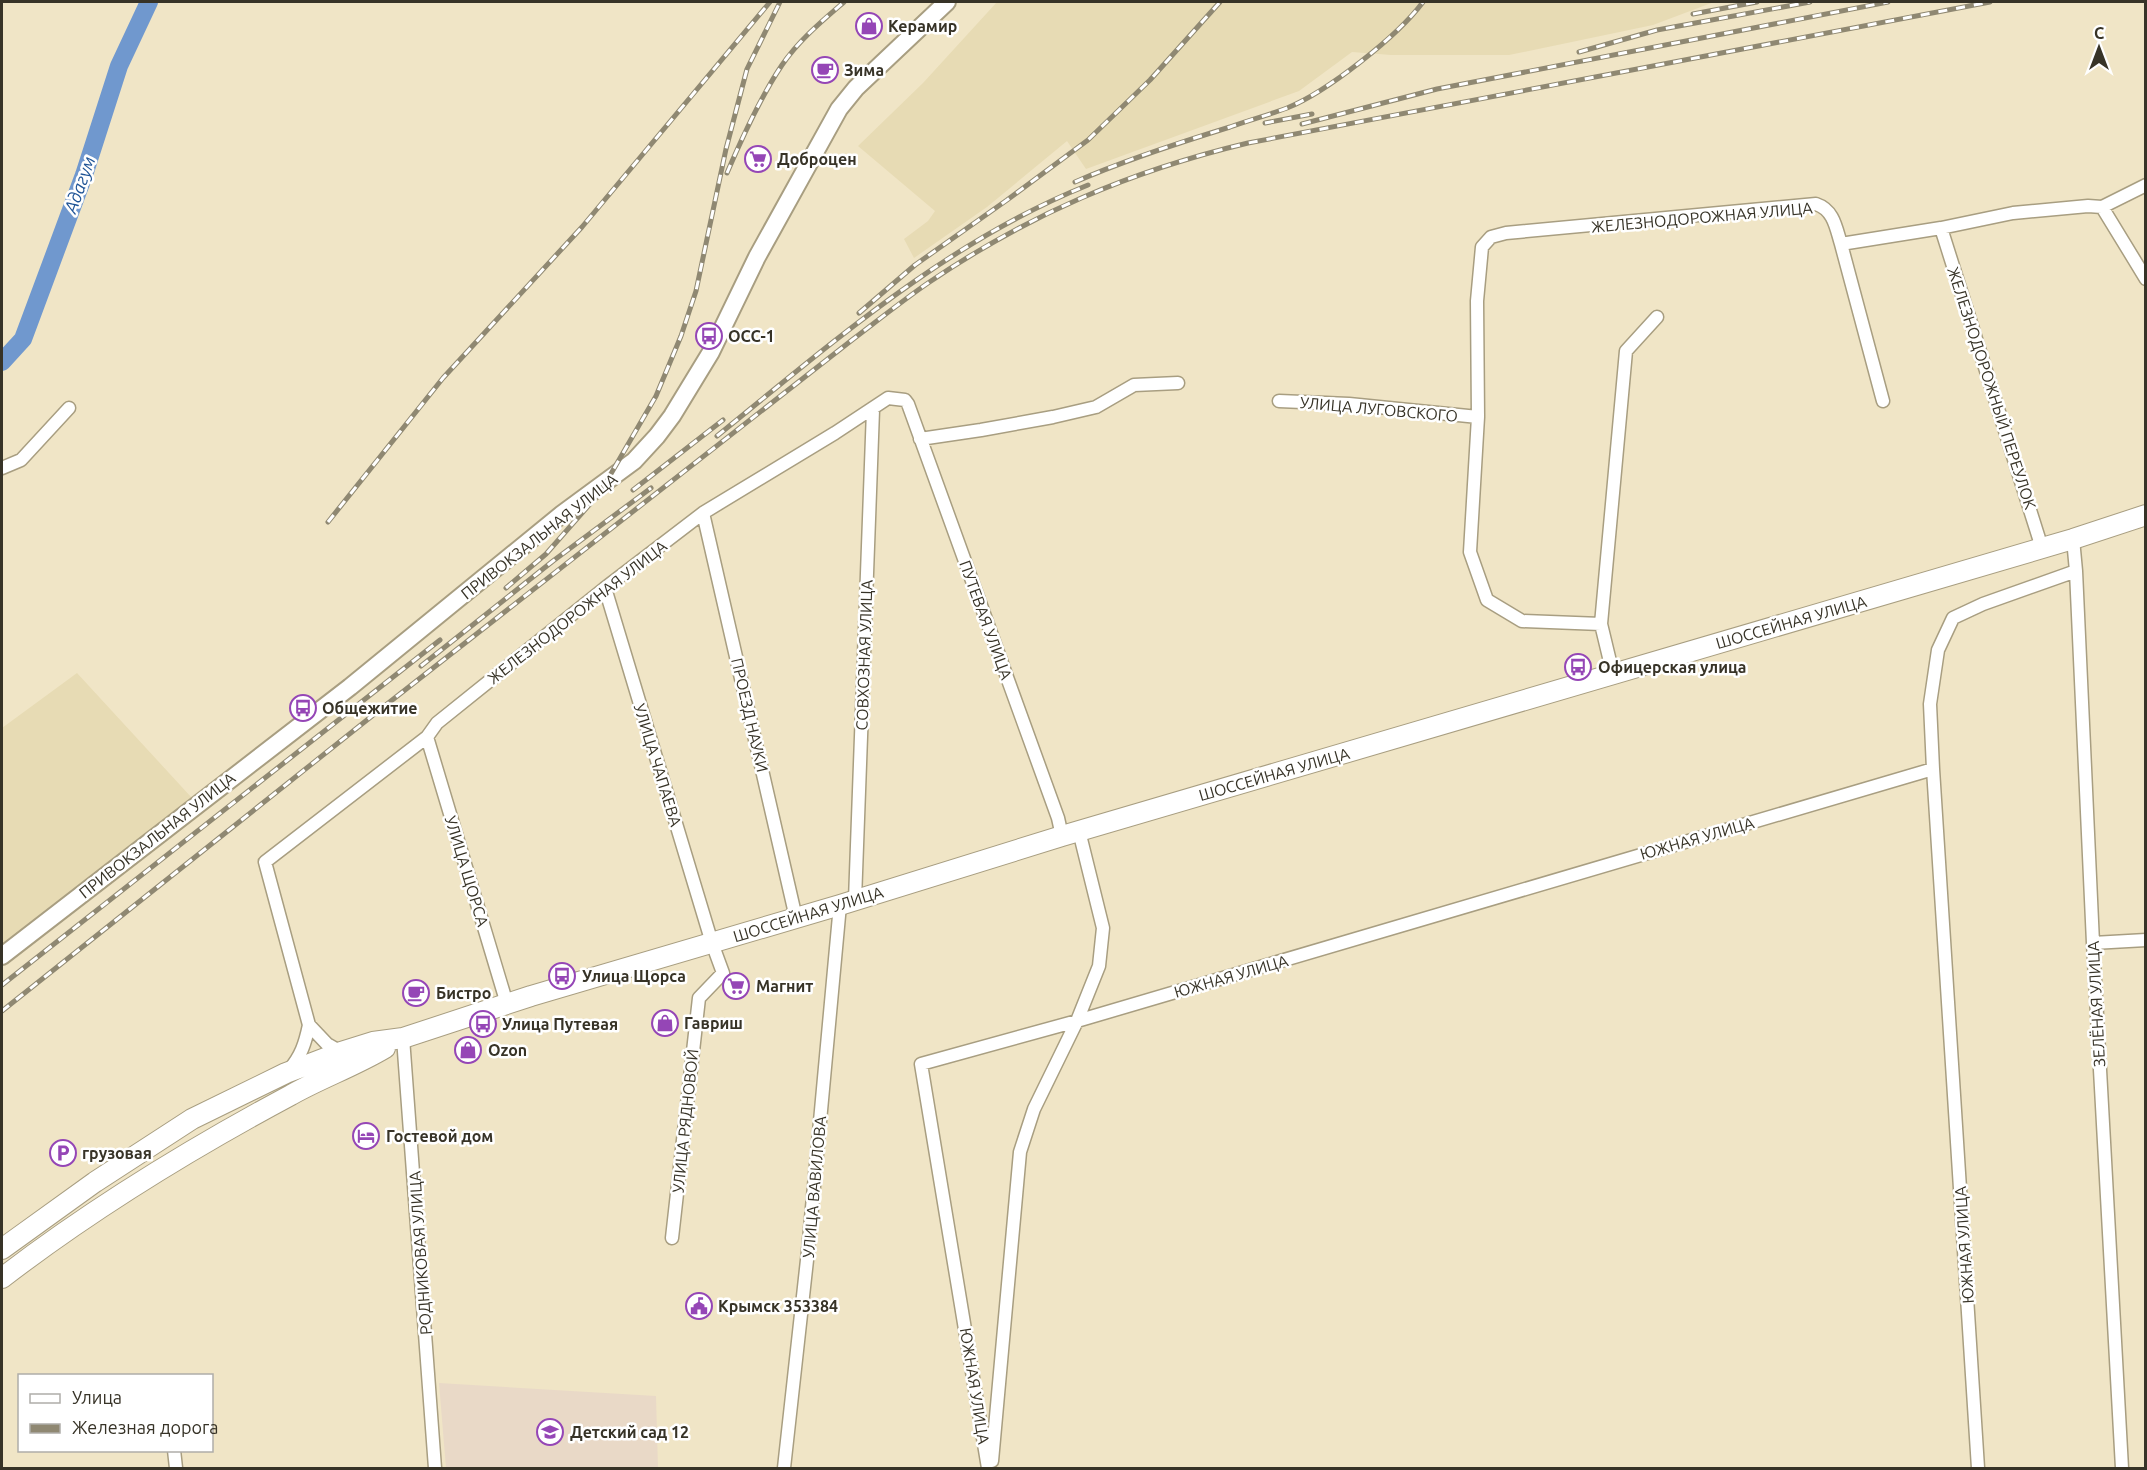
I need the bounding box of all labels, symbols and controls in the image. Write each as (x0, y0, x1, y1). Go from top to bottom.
shop icon: Керамир (854, 11, 884, 41)
place label: Керамир (888, 17, 957, 35)
north arrow (2069, 18, 2129, 78)
text: С (2094, 24, 2104, 42)
cafe icon: Зима (810, 55, 840, 85)
place label: Зима (844, 61, 884, 79)
supermarket icon: Доброцен (743, 144, 773, 174)
place label: Доброцен (777, 150, 857, 168)
water label: Адагум (59, 154, 98, 217)
street label: ЖЕЛЕЗНОДОРОЖНАЯ УЛИЦА (1591, 198, 1814, 236)
street label: ЖЕЛЕЗНОДОРОЖНЫЙ ПЕРЕУЛОК (1944, 264, 2041, 512)
bus stop icon: ОСС-1 (694, 321, 724, 351)
place label: ОСС-1 (728, 327, 775, 345)
street label: УЛИЦА ЛУГОВСКОГО (1299, 393, 1459, 425)
street label: ПРИВОКЗАЛЬНАЯ УЛИЦА (457, 469, 621, 603)
street label: ЖЕЛЕЗНОДОРОЖНАЯ УЛИЦА (484, 536, 671, 687)
street label: ПУТЕВАЯ УЛИЦА (956, 558, 1016, 683)
street label: СОВХОЗНАЯ УЛИЦА (852, 579, 876, 731)
street label: ШОССЕЙНАЯ УЛИЦА (1713, 591, 1869, 652)
bus stop icon: Офицерская улица (1563, 652, 1593, 682)
street label: ПРОЕЗД НАУКИ (728, 656, 772, 774)
place label: Офицерская улица (1598, 658, 1747, 676)
bus stop icon: Общежитие (288, 693, 318, 723)
place label: Общежитие (322, 699, 417, 717)
street label: УЛИЦА ЧАПАЕВА (631, 701, 685, 829)
street label: ШОССЕЙНАЯ УЛИЦА (1196, 743, 1352, 804)
street label: ПРИВОКЗАЛЬНАЯ УЛИЦА (75, 768, 239, 902)
street label: ЮЖНАЯ УЛИЦА (1638, 813, 1757, 863)
street label: УЛИЦА ЩОРСА (442, 814, 493, 929)
street label: ШОССЕЙНАЯ УЛИЦА (730, 881, 886, 945)
street label: ЗЕЛЁНАЯ УЛИЦА (2084, 940, 2108, 1067)
street label: ЮЖНАЯ УЛИЦА (1172, 951, 1291, 1001)
bus stop icon: Улица Щорса (547, 961, 577, 991)
place label: Улица Щорса (582, 967, 686, 985)
supermarket icon: Магнит (721, 971, 751, 1001)
place label: Магнит (756, 977, 813, 995)
cafe icon: Бистро (401, 978, 431, 1008)
place label: Бистро (436, 984, 491, 1002)
shop icon: Гавриш (650, 1008, 680, 1038)
bus stop icon: Улица Путевая (468, 1009, 498, 1039)
place label: Гавриш (684, 1014, 743, 1032)
place label: Улица Путевая (502, 1015, 618, 1033)
shop icon: Ozon (453, 1035, 483, 1065)
place label: Ozon (488, 1041, 527, 1059)
street label: УЛИЦА РЯДНОВОЙ (667, 1048, 702, 1194)
street label: УЛИЦА ВАВИЛОВА (799, 1115, 829, 1259)
hotel icon: Гостевой дом (351, 1121, 381, 1151)
place label: Гостевой дом (386, 1127, 493, 1145)
parking icon: грузовая (48, 1138, 78, 1168)
place label: грузовая (82, 1144, 152, 1162)
street label: РОДНИКОВАЯ УЛИЦА (405, 1170, 435, 1336)
street label: ЮЖНАЯ УЛИЦА (1951, 1185, 1977, 1304)
public building icon: Крымск 353384 (684, 1291, 714, 1321)
place label: Крымск 353384 (718, 1297, 838, 1315)
street label: ЮЖНАЯ УЛИЦА (957, 1326, 993, 1446)
legend (18, 1374, 213, 1452)
text: Улица (72, 1387, 122, 1407)
text: Железная дорога (72, 1417, 219, 1437)
school or university icon: Детский сад 12 (535, 1417, 565, 1447)
place label: Детский сад 12 (570, 1423, 689, 1441)

